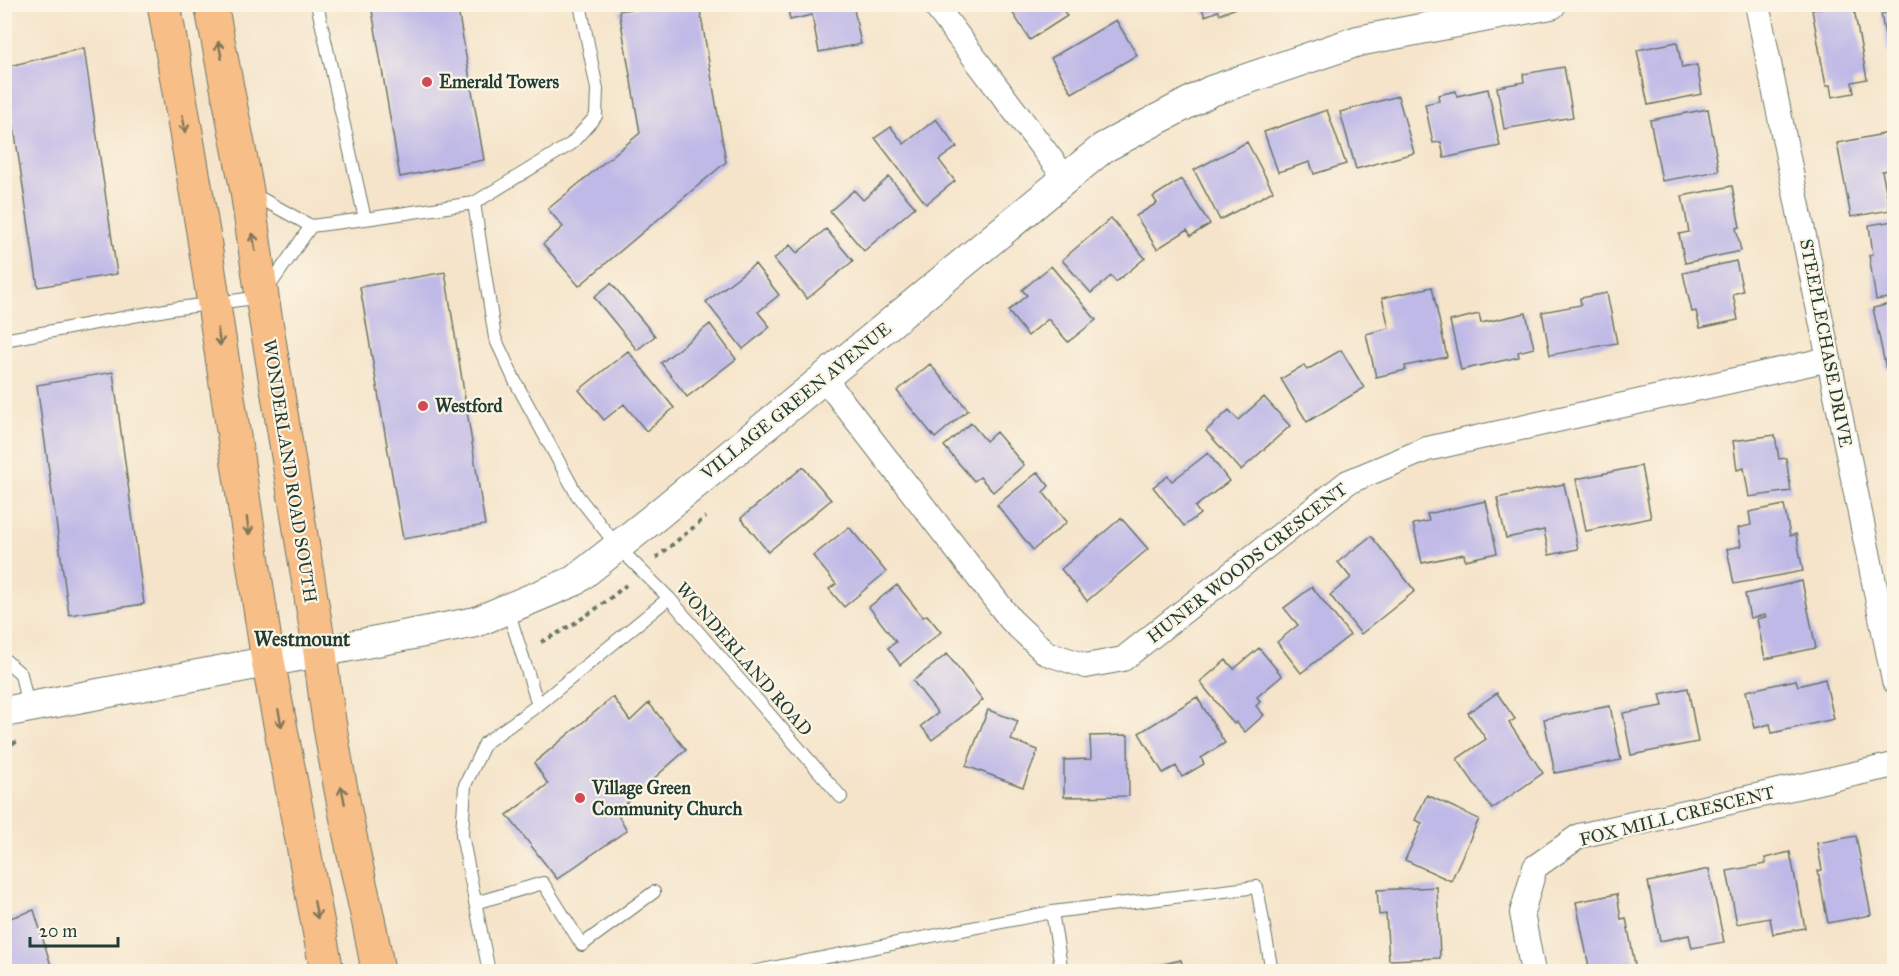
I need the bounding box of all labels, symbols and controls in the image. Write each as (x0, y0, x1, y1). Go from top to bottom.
one-way arrow (214, 41, 225, 60)
place label: Emerald Towers (439, 71, 559, 93)
marker: Emerald Towers (420, 75, 434, 89)
one-way arrow (179, 114, 190, 134)
one-way arrow (249, 232, 260, 252)
street label: STEEPLECHASE DRIVE (1795, 237, 1857, 449)
street label: VILLAGE GREEN AVENUE (696, 317, 896, 485)
one-way arrow (213, 327, 224, 347)
street label: WONDERLAND ROAD SOUTH (258, 338, 322, 604)
place label: Westford (435, 395, 504, 417)
marker: Westford (416, 399, 430, 413)
street label: HUNER WOODS CRESCENT (1142, 478, 1352, 648)
one-way arrow (243, 516, 254, 536)
street label: WONDERLAND ROAD (671, 578, 817, 740)
district label: Westmount (254, 627, 351, 651)
one-way arrow (275, 708, 286, 727)
place label: Village Green Community Church (591, 777, 743, 821)
street label: FOX MILL CRESCENT (1577, 781, 1777, 851)
one-way arrow (337, 786, 348, 806)
marker: Village Green Community Church (573, 791, 587, 805)
one-way arrow (311, 900, 322, 919)
scale bar (30, 910, 118, 948)
text: 20 m (39, 920, 77, 942)

